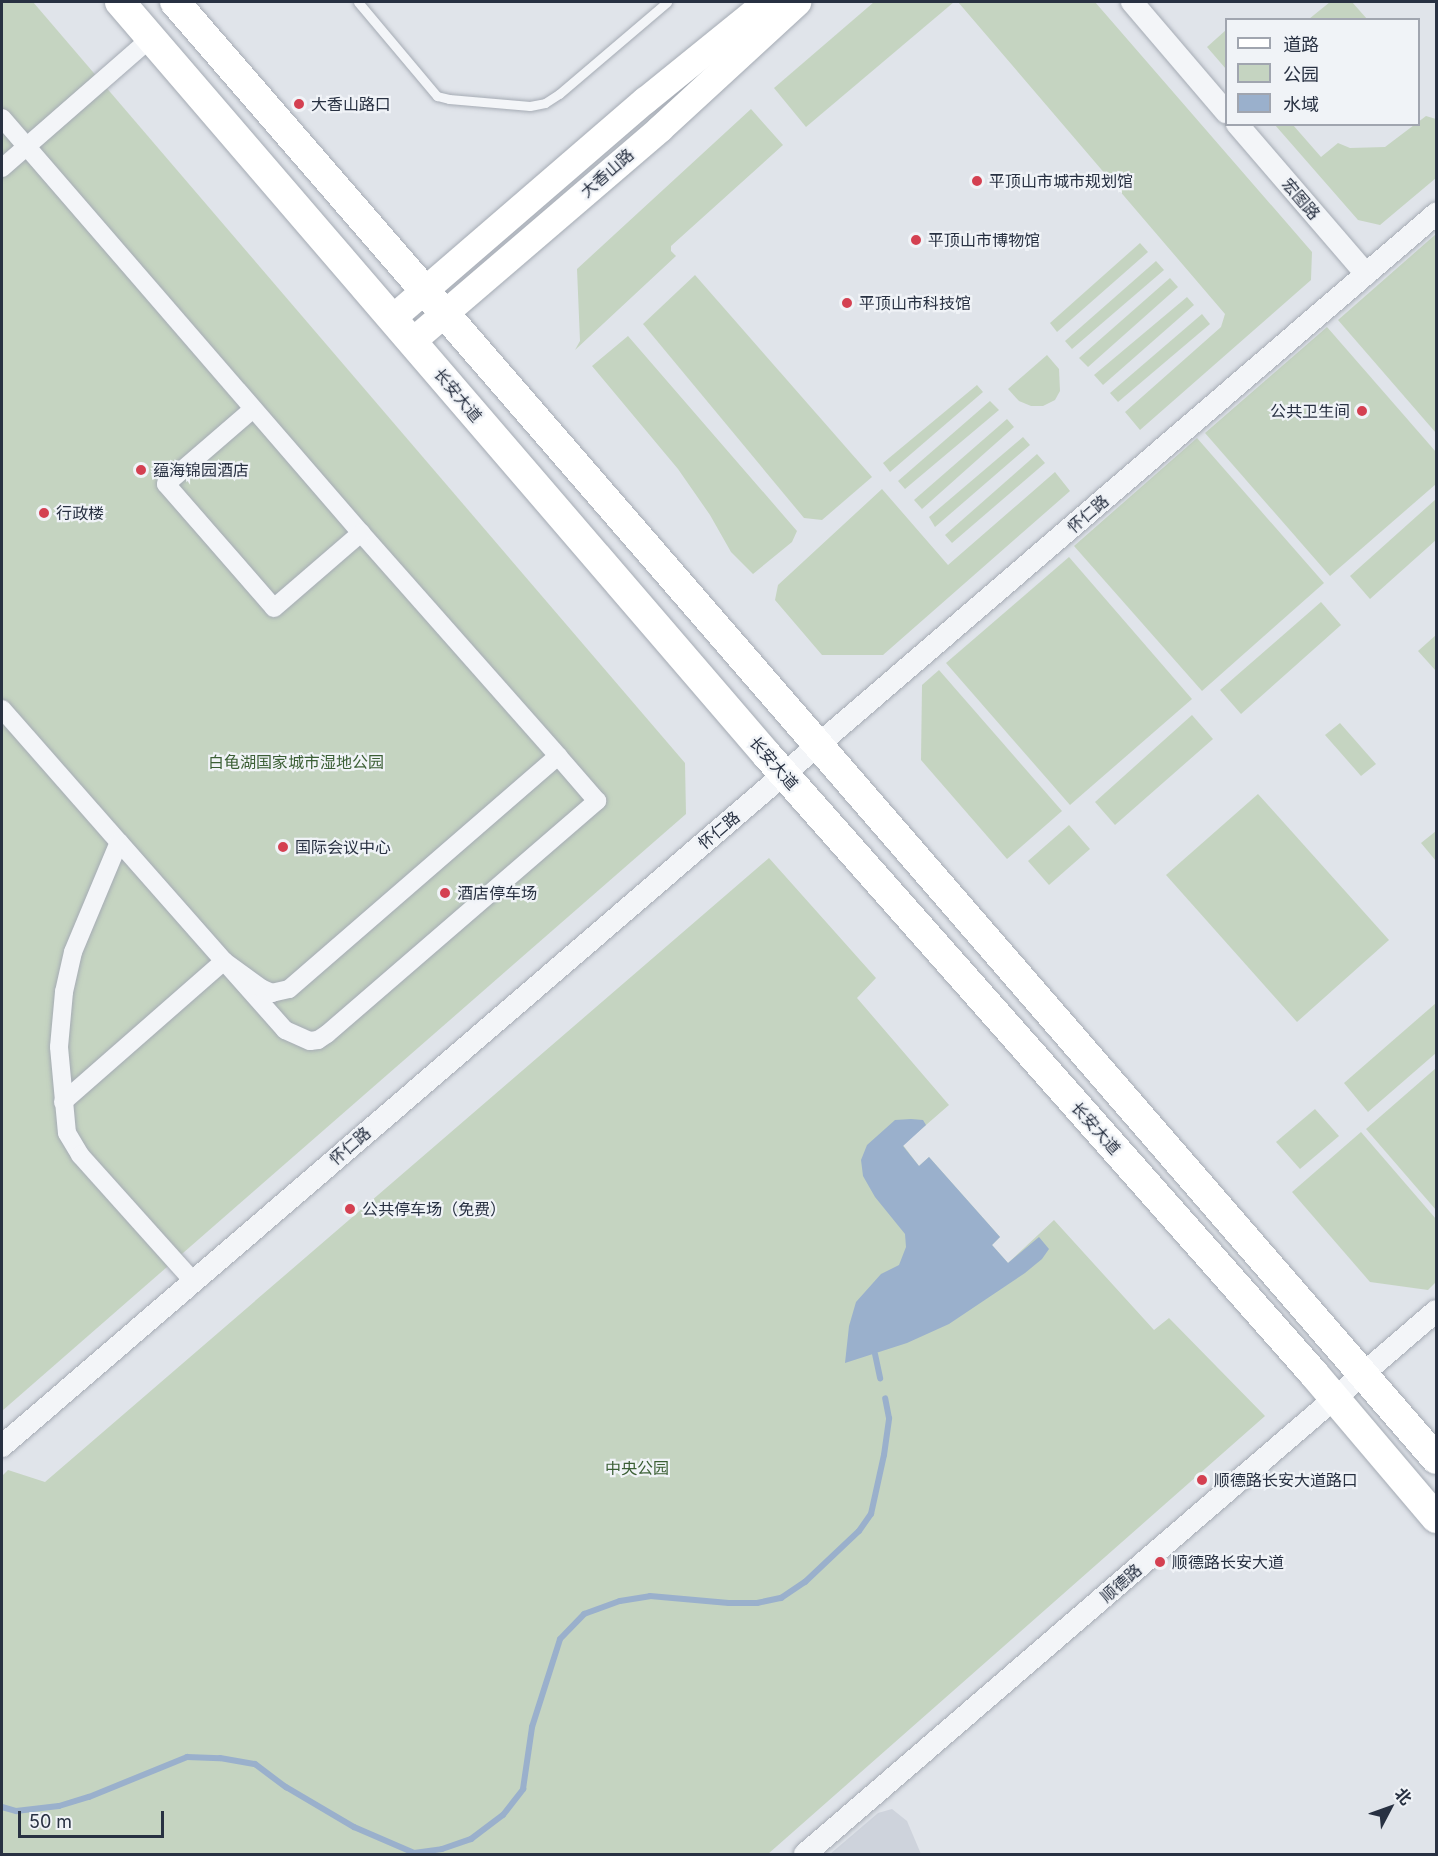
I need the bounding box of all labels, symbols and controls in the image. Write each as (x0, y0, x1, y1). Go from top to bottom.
legend (1225, 18, 1420, 126)
text: 道路 (1283, 34, 1319, 55)
text: 公园 (1283, 64, 1319, 85)
place label: 大香山路口 (311, 94, 391, 114)
text: 水域 (1283, 94, 1319, 115)
marker: 大香山路口 (292, 97, 306, 111)
street label: 大香山路 (577, 145, 637, 201)
place label: 平顶山市城市规划馆 (989, 171, 1133, 191)
marker: 平顶山市城市规划馆 (970, 174, 984, 188)
street label: 宏图路 (1278, 175, 1324, 223)
place label: 平顶山市博物馆 (928, 230, 1040, 250)
marker: 平顶山市博物馆 (909, 233, 923, 247)
place label: 平顶山市科技馆 (859, 293, 971, 313)
marker: 平顶山市科技馆 (840, 296, 854, 310)
street label: 长安大道 (430, 364, 486, 426)
place label: 公共卫生间 (1270, 401, 1350, 421)
marker: 公共卫生间 (1355, 404, 1369, 418)
place label: 蕴海锦园酒店 (153, 460, 249, 480)
marker: 蕴海锦园酒店 (134, 463, 148, 477)
street label: 怀仁路 (1064, 491, 1112, 537)
place label: 行政楼 (56, 503, 104, 523)
marker: 行政楼 (37, 506, 51, 520)
street label: 长安大道 (746, 733, 802, 793)
park label: 白龟湖国家城市湿地公园 (208, 752, 384, 772)
street label: 怀仁路 (694, 807, 744, 853)
place label: 国际会议中心 (295, 837, 391, 857)
marker: 国际会议中心 (276, 840, 290, 854)
place label: 酒店停车场 (457, 883, 537, 903)
marker: 酒店停车场 (438, 886, 452, 900)
street label: 长安大道 (1067, 1098, 1125, 1158)
street label: 怀仁路 (326, 1123, 374, 1169)
place label: 公共停车场（免费） (362, 1199, 506, 1219)
marker: 公共停车场（免费） (343, 1202, 357, 1216)
park label: 中央公园 (605, 1458, 669, 1478)
place label: 顺德路长安大道路口 (1214, 1470, 1358, 1490)
marker: 顺德路长安大道路口 (1195, 1473, 1209, 1487)
place label: 顺德路长安大道 (1172, 1552, 1284, 1572)
marker: 顺德路长安大道 (1153, 1555, 1167, 1569)
street label: 顺德路 (1097, 1560, 1145, 1606)
north arrow (1360, 1778, 1420, 1838)
text: 北 (1391, 1784, 1416, 1809)
scale bar (21, 1799, 166, 1837)
text: 50 m (29, 1811, 72, 1832)

